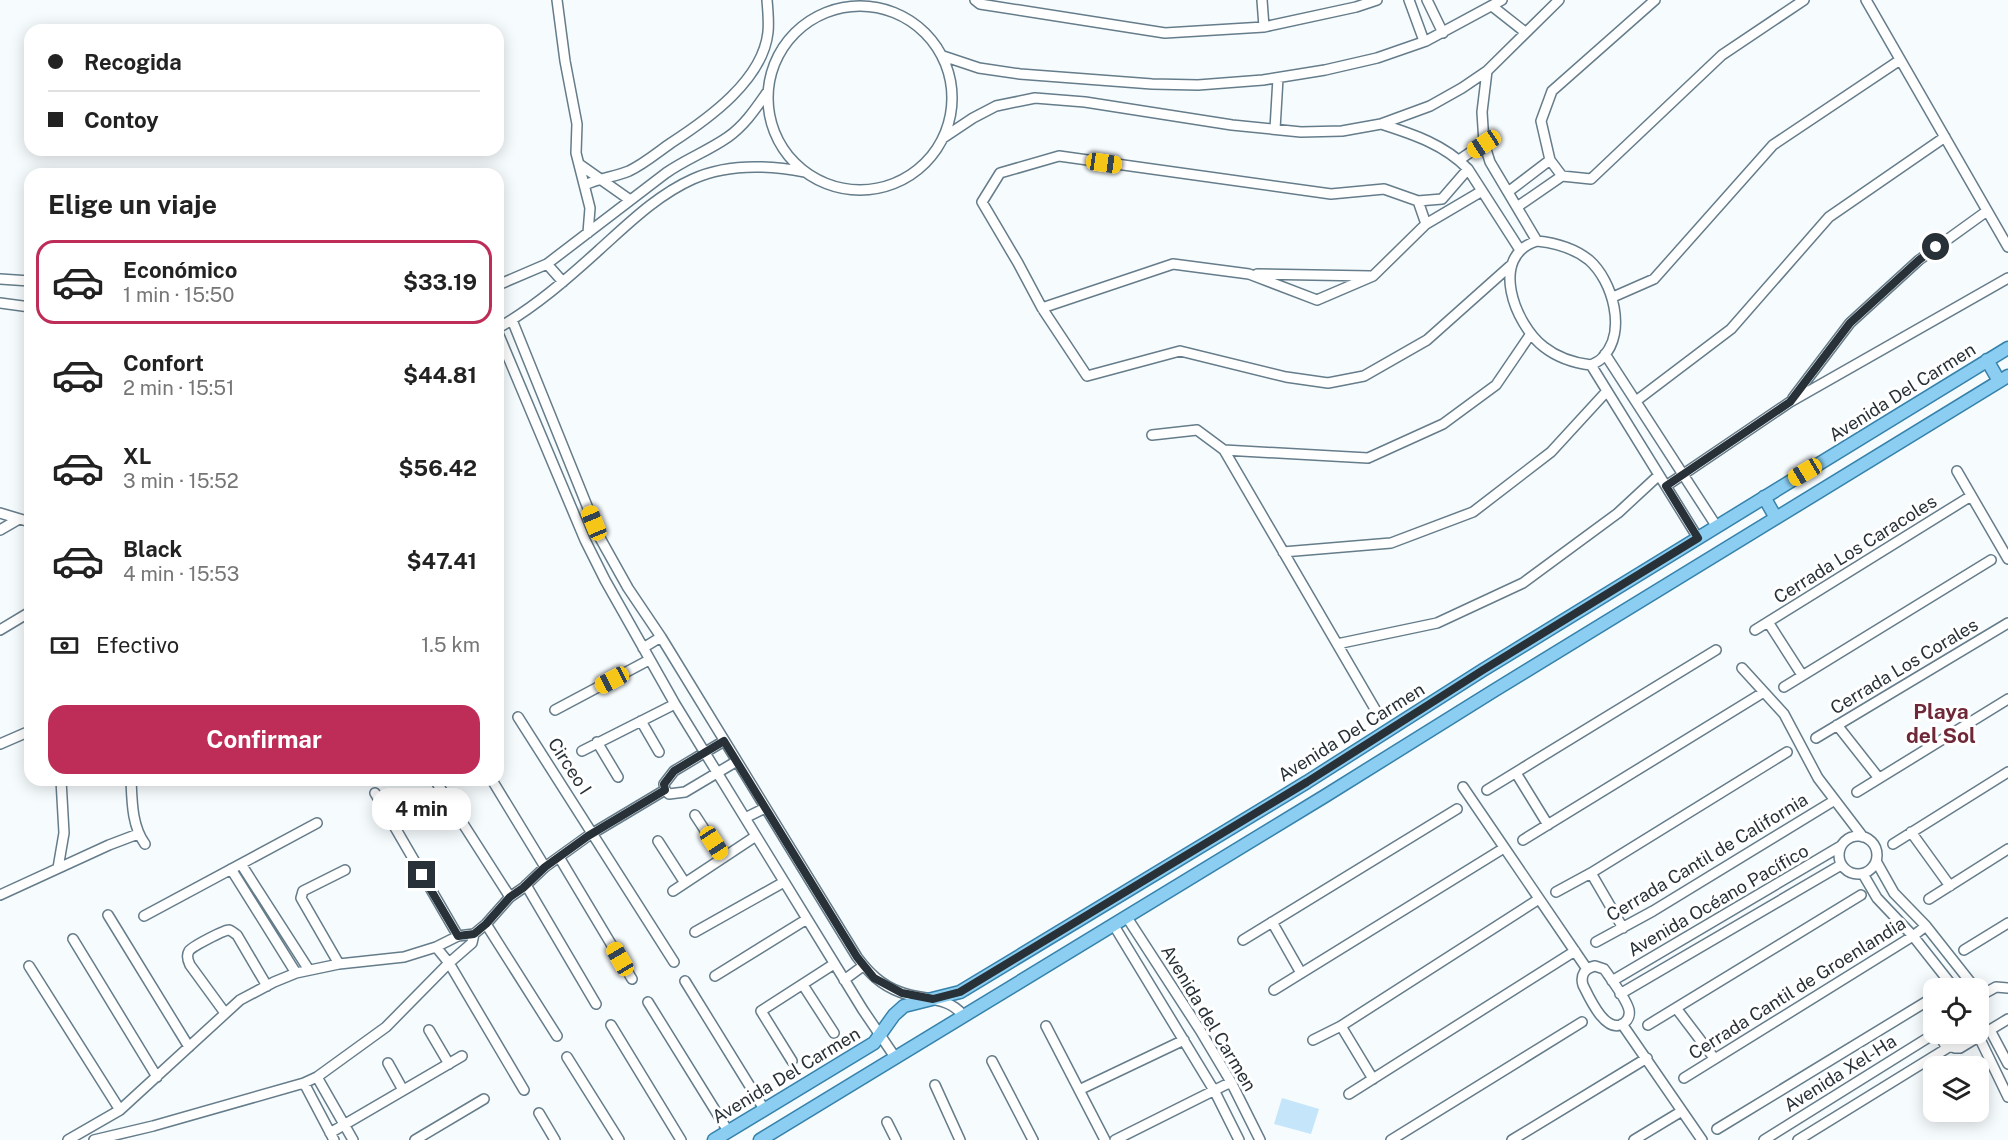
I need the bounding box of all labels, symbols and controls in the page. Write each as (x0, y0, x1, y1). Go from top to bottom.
text: Recogida (84, 49, 182, 75)
text: Contoy (84, 107, 159, 133)
car (1464, 127, 1504, 161)
car (1085, 152, 1123, 174)
text: Elige un viaje (48, 188, 217, 220)
route start (1922, 233, 1949, 260)
icon: car (51, 255, 105, 309)
text: Económico (123, 257, 238, 283)
text: $33.19 (403, 269, 477, 295)
text: 1 min · 15:50 (123, 283, 235, 307)
street label: Avenida Del Carmen (1825, 338, 1979, 446)
icon: car (51, 348, 105, 402)
text: Confort (123, 350, 204, 376)
text: $44.81 (403, 362, 477, 388)
text: 2 min · 15:51 (123, 376, 234, 400)
icon: car (51, 441, 105, 495)
text: XL (123, 443, 151, 469)
text: $56.42 (398, 455, 477, 481)
car (1785, 455, 1825, 489)
text: 3 min · 15:52 (123, 469, 239, 493)
street label: Cerrada Los Caracoles (1770, 490, 1940, 608)
car (579, 503, 609, 543)
icon: car (51, 534, 105, 588)
text: Black (123, 536, 182, 562)
text: $47.41 (407, 548, 477, 574)
text: 4 min · 15:53 (123, 562, 239, 586)
street label: Cerrada Los Corales (1826, 614, 1982, 718)
icon: cash (48, 629, 81, 662)
text: Efectivo (96, 632, 179, 658)
text: 1.5 km (421, 633, 480, 657)
car (592, 664, 632, 696)
street label: Avenida Del Carmen (1274, 678, 1428, 786)
district label: Playa del Sol (1906, 699, 1976, 748)
button: Confirmar (48, 705, 480, 774)
street label: Circeo I (544, 734, 596, 798)
callout: 4 min (372, 788, 472, 830)
street label: Cerrada Cantil de California (1603, 789, 1811, 925)
text: 4 min (395, 797, 448, 821)
car (697, 823, 731, 863)
street label: Avenida Océano Pacífico (1624, 840, 1812, 960)
route end (408, 861, 435, 888)
street label: Cerrada Cantil de Groenlandia (1685, 912, 1909, 1064)
car (603, 939, 637, 979)
street label: Avenida del Carmen (1157, 941, 1261, 1095)
map controls (1923, 978, 1989, 1122)
button: locate (1923, 978, 1989, 1044)
street label: Avenida Del Carmen (708, 1023, 864, 1127)
street label: Avenida Xel-Ha (1780, 1030, 1900, 1116)
button: layers (1923, 1056, 1989, 1122)

